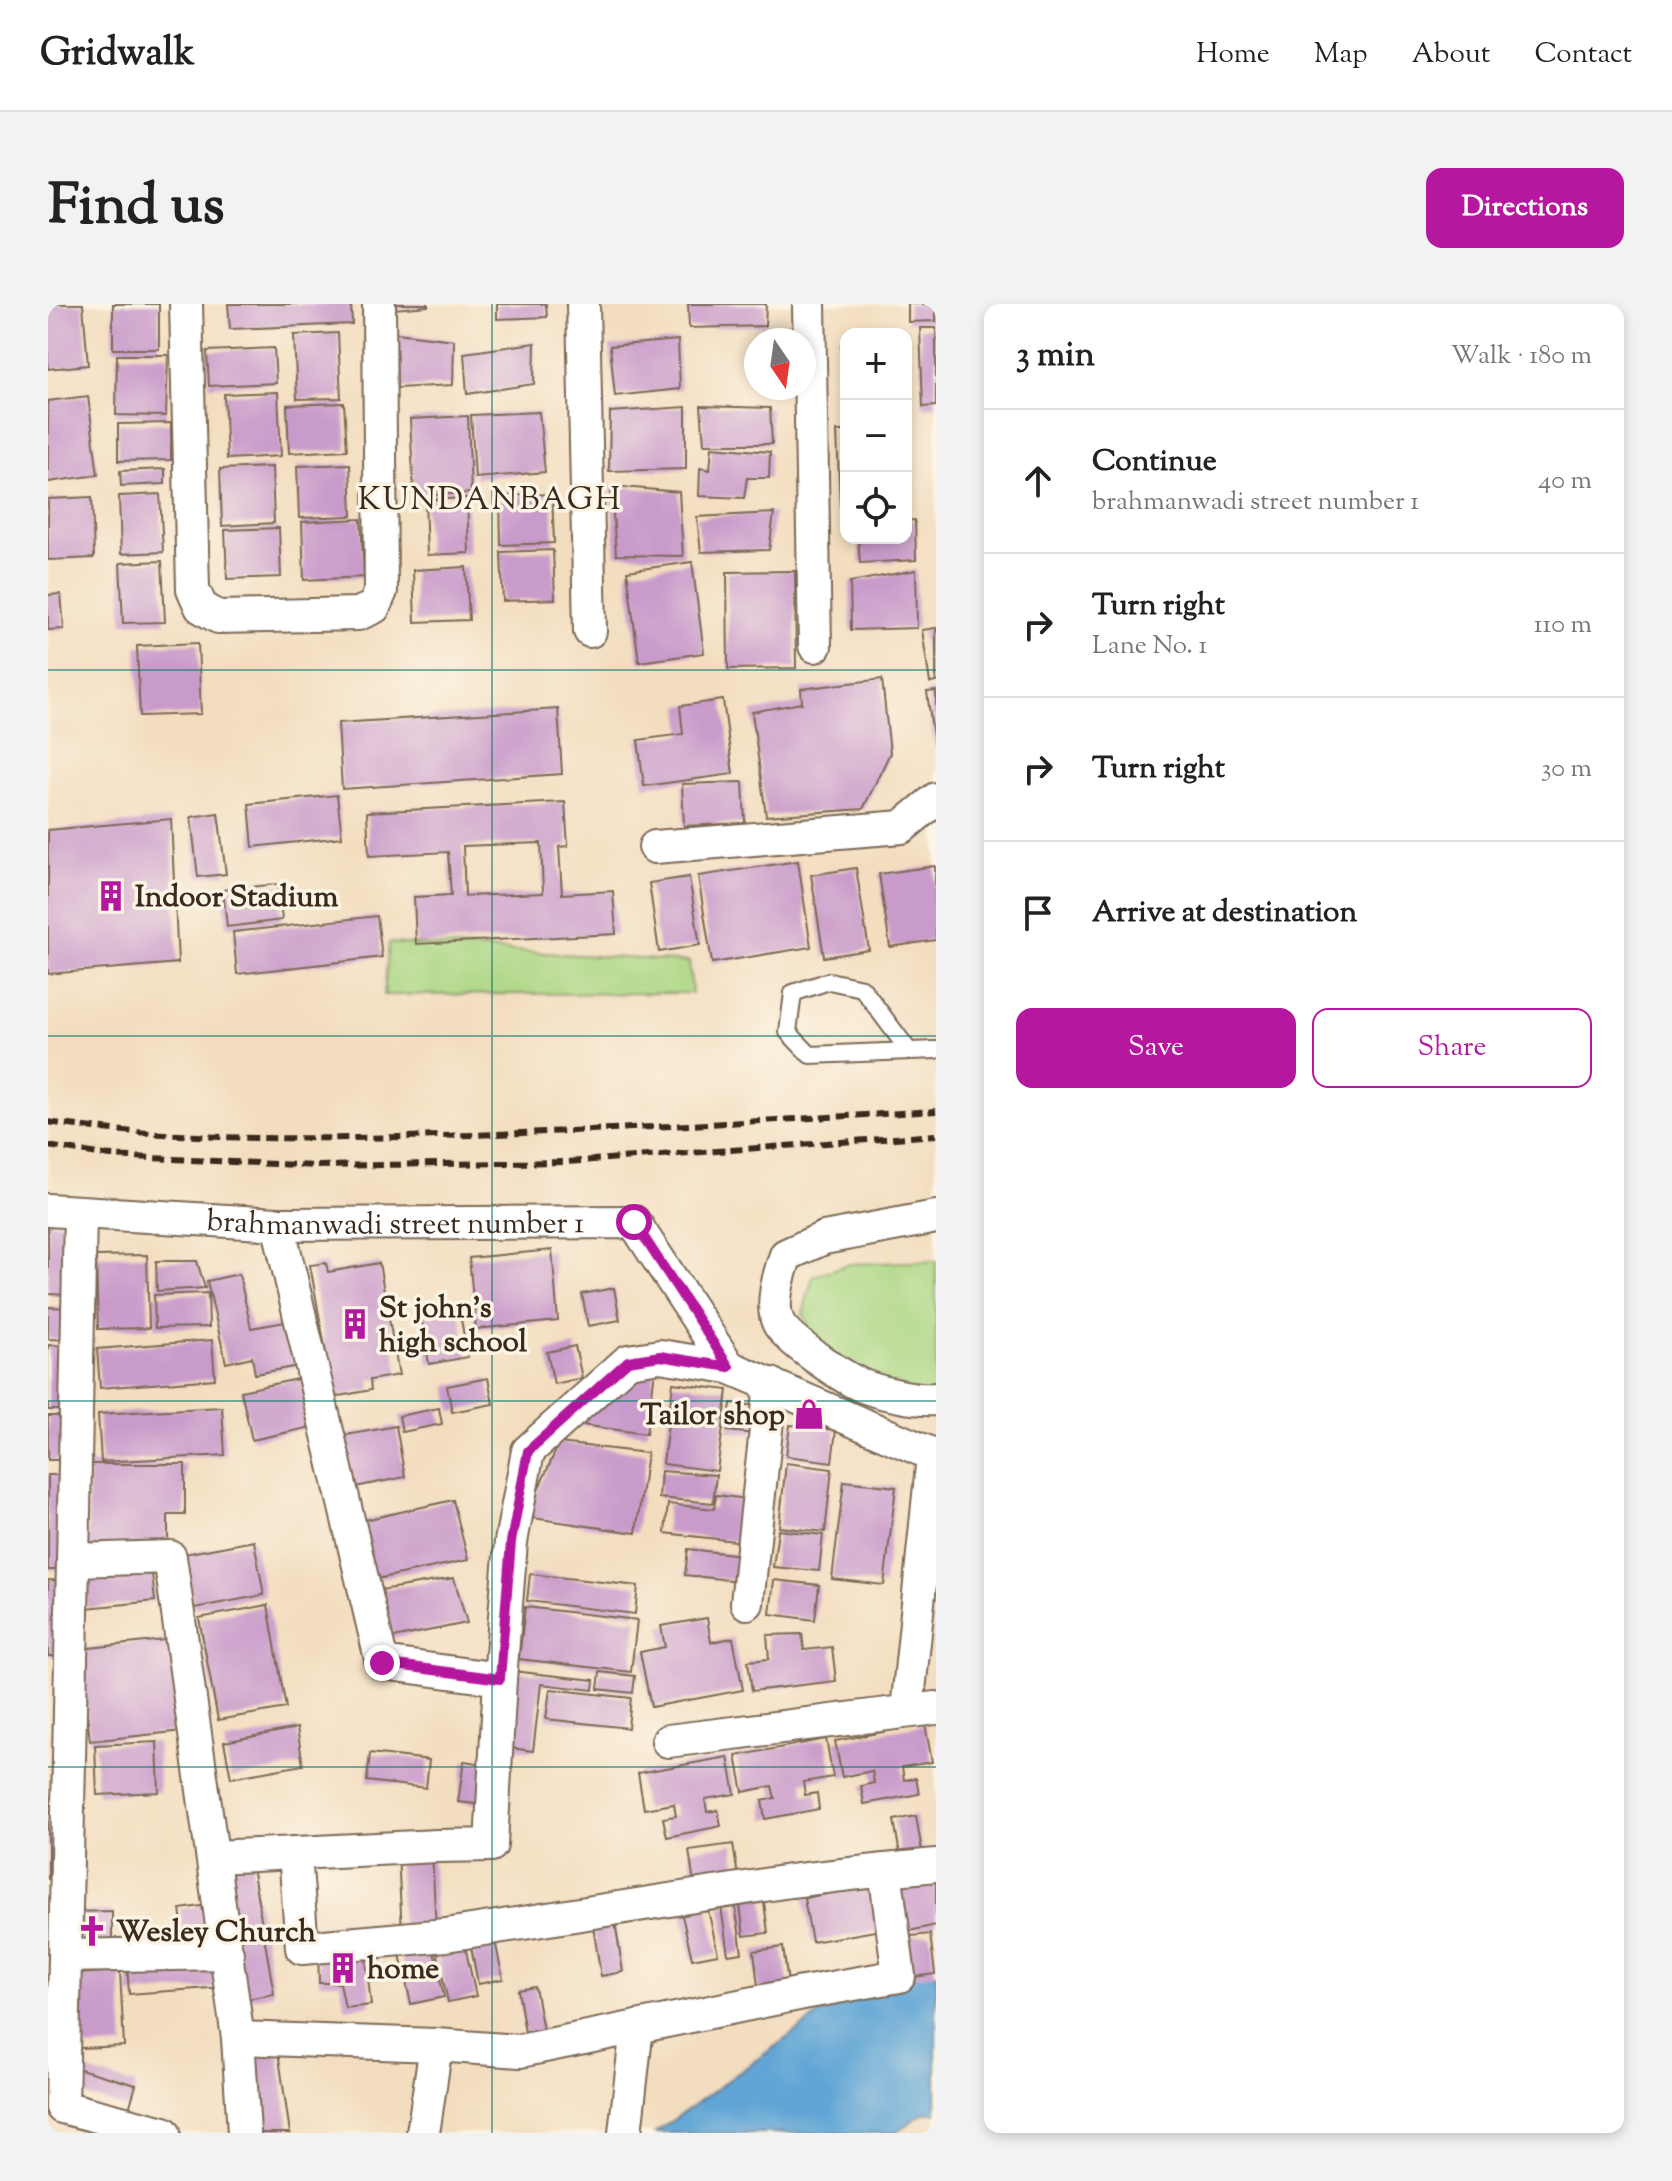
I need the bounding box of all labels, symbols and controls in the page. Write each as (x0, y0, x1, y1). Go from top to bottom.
text: Gridwalk (40, 28, 195, 82)
text: Home (1196, 35, 1270, 75)
text: Map (1314, 35, 1368, 75)
text: About (1412, 35, 1490, 75)
text: Contact (1534, 35, 1632, 75)
text: Find us (48, 168, 224, 249)
button: Directions (1426, 168, 1624, 248)
north arrow (744, 328, 816, 400)
map controls (840, 328, 912, 544)
button: + (840, 328, 912, 400)
text: 3 min (1016, 332, 1095, 381)
text: Walk · 180 m (1451, 338, 1592, 375)
button: − (840, 400, 912, 472)
text: Continue (1092, 441, 1217, 484)
icon: ahead (1016, 459, 1060, 503)
text: 40 m (1538, 463, 1592, 500)
button: locate (840, 472, 912, 544)
district label: KUNDANBAGH (358, 478, 622, 524)
text: brahmanwadi street number 1 (1092, 484, 1419, 521)
text: Turn right (1092, 585, 1225, 628)
icon: right (1016, 603, 1060, 647)
text: 110 m (1534, 607, 1592, 644)
text: Lane No. 1 (1092, 628, 1207, 665)
icon: right (1016, 747, 1060, 791)
text: Turn right (1092, 748, 1225, 791)
text: 30 m (1541, 751, 1592, 788)
place label: Indoor Stadium (135, 877, 339, 920)
building icon: Indoor Stadium (94, 879, 128, 913)
icon: arrive (1016, 891, 1060, 935)
text: Arrive at destination (1092, 892, 1357, 935)
button: Save (1016, 1008, 1296, 1088)
button: Share (1312, 1008, 1592, 1088)
street label: brahmanwadi street number 1 (205, 1201, 585, 1248)
route start (616, 1204, 652, 1240)
place label: St john's high school (379, 1288, 528, 1365)
building icon: St john's high school (338, 1307, 372, 1341)
place label: Tailor shop (640, 1395, 785, 1438)
shop icon: Tailor shop (792, 1397, 826, 1431)
route end (364, 1645, 400, 1681)
place label: Wesley Church (116, 1912, 317, 1955)
church icon: Wesley Church (75, 1914, 109, 1948)
place label: home (367, 1949, 439, 1992)
building icon: home (326, 1951, 360, 1985)

